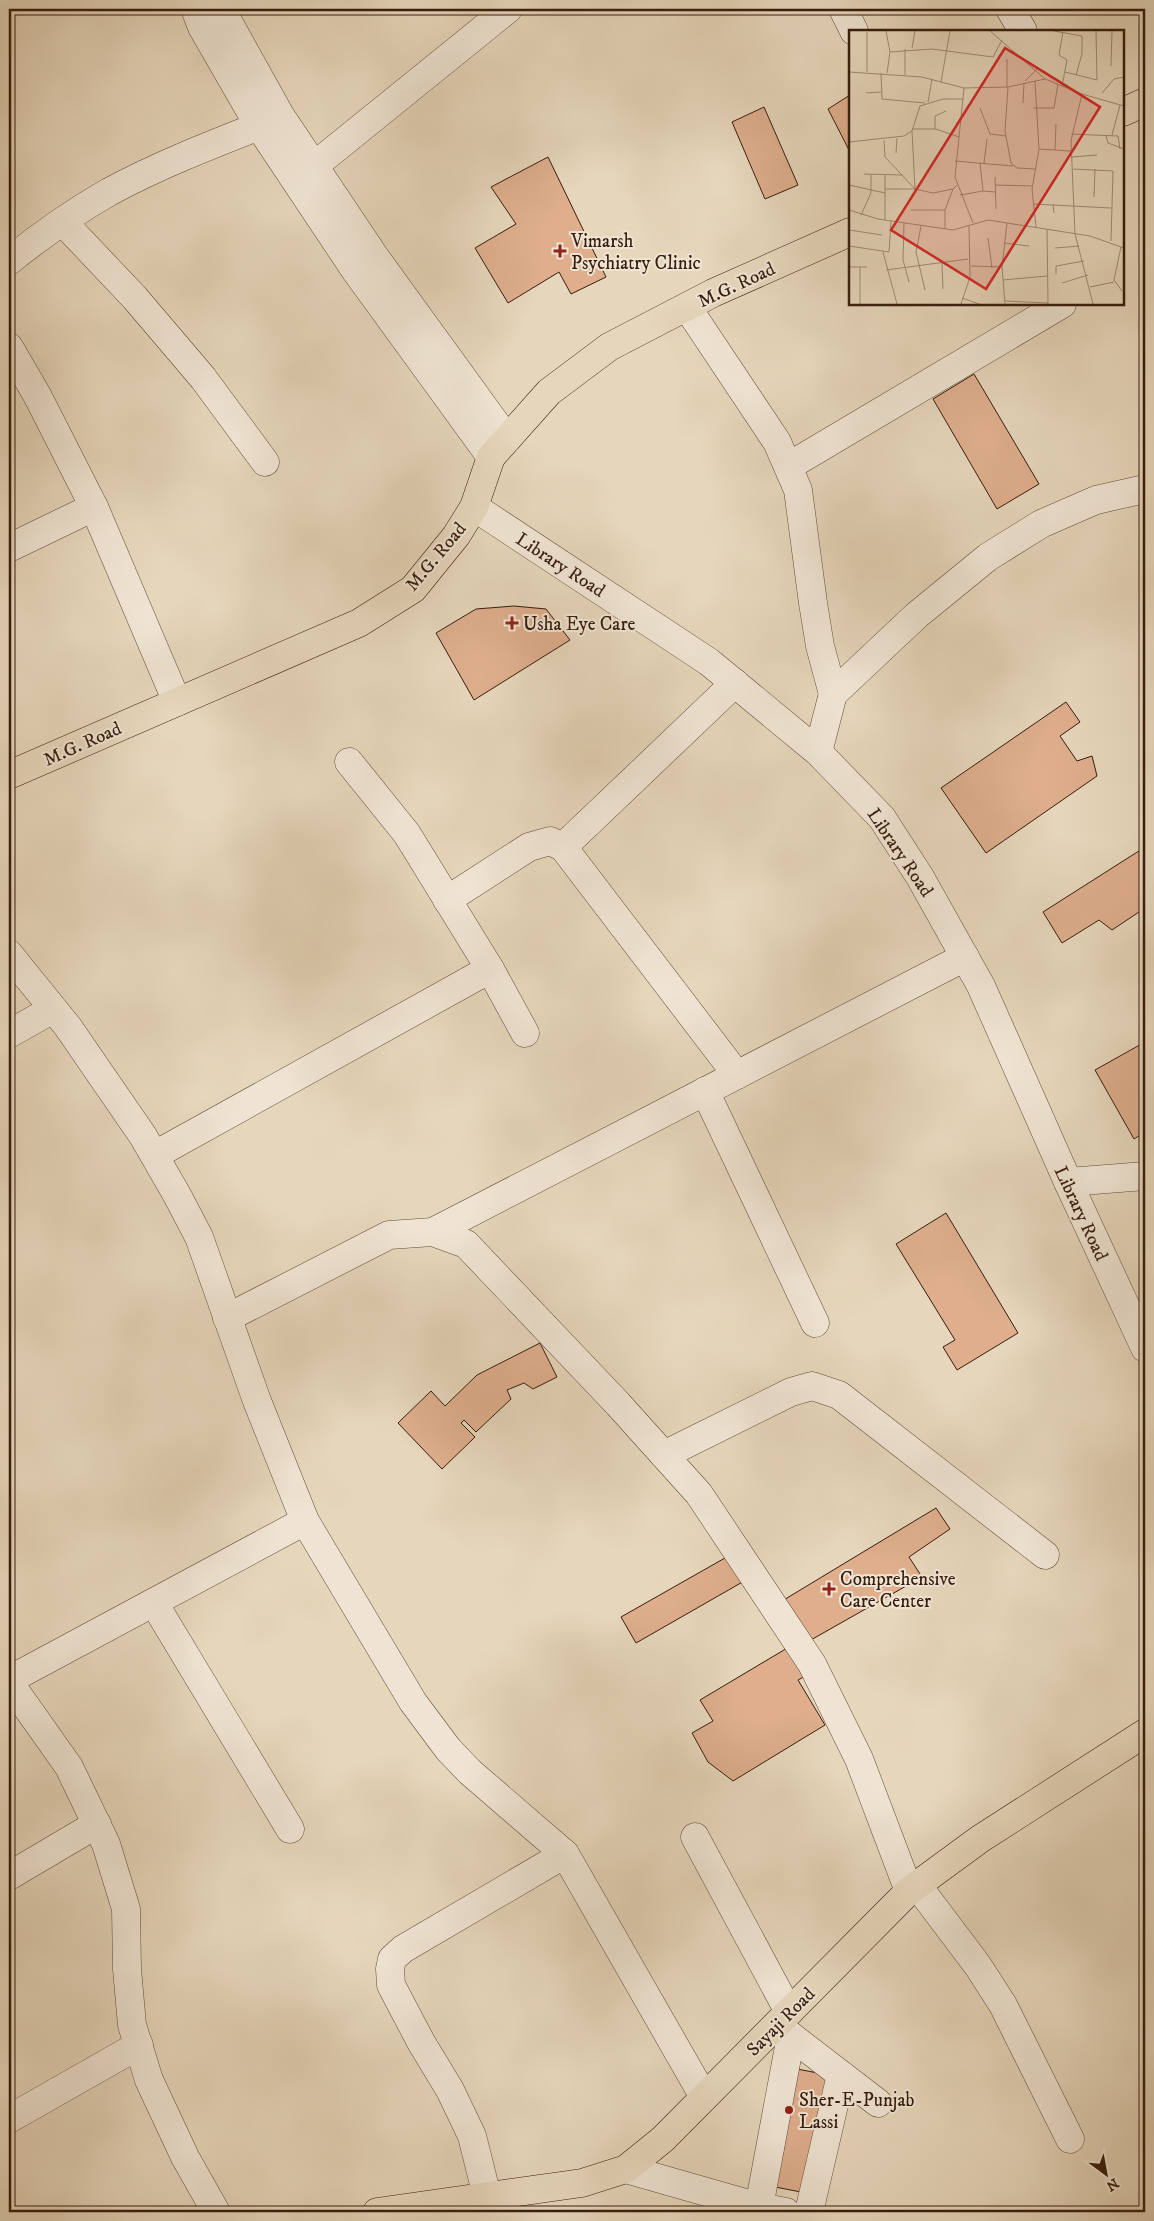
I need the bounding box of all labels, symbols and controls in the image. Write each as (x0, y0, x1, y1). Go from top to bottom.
inset map (849, 30, 1124, 305)
place label: Vimarsh Psychiatry Clinic (570, 230, 701, 275)
marker: Vimarsh Psychiatry Clinic (553, 244, 567, 258)
street label: M.G. Road (694, 257, 779, 313)
street label: M.G. Road (401, 518, 472, 596)
street label: Library Road (511, 528, 610, 603)
place label: Usha Eye Care (523, 613, 636, 636)
marker: Usha Eye Care (505, 616, 519, 630)
street label: M.G. Road (40, 717, 126, 772)
street label: Library Road (862, 804, 938, 902)
street label: Library Road (1049, 1163, 1113, 1265)
place label: Comprehensive Care Center (840, 1568, 956, 1613)
marker: Comprehensive Care Center (822, 1582, 836, 1596)
street label: Sayaji Road (742, 1983, 821, 2061)
place label: Sher-E-Punjab Lassi (799, 2089, 914, 2134)
marker: Sher-E-Punjab Lassi (783, 2104, 795, 2116)
north arrow (1082, 2148, 1132, 2198)
text: N (1102, 2173, 1122, 2195)

